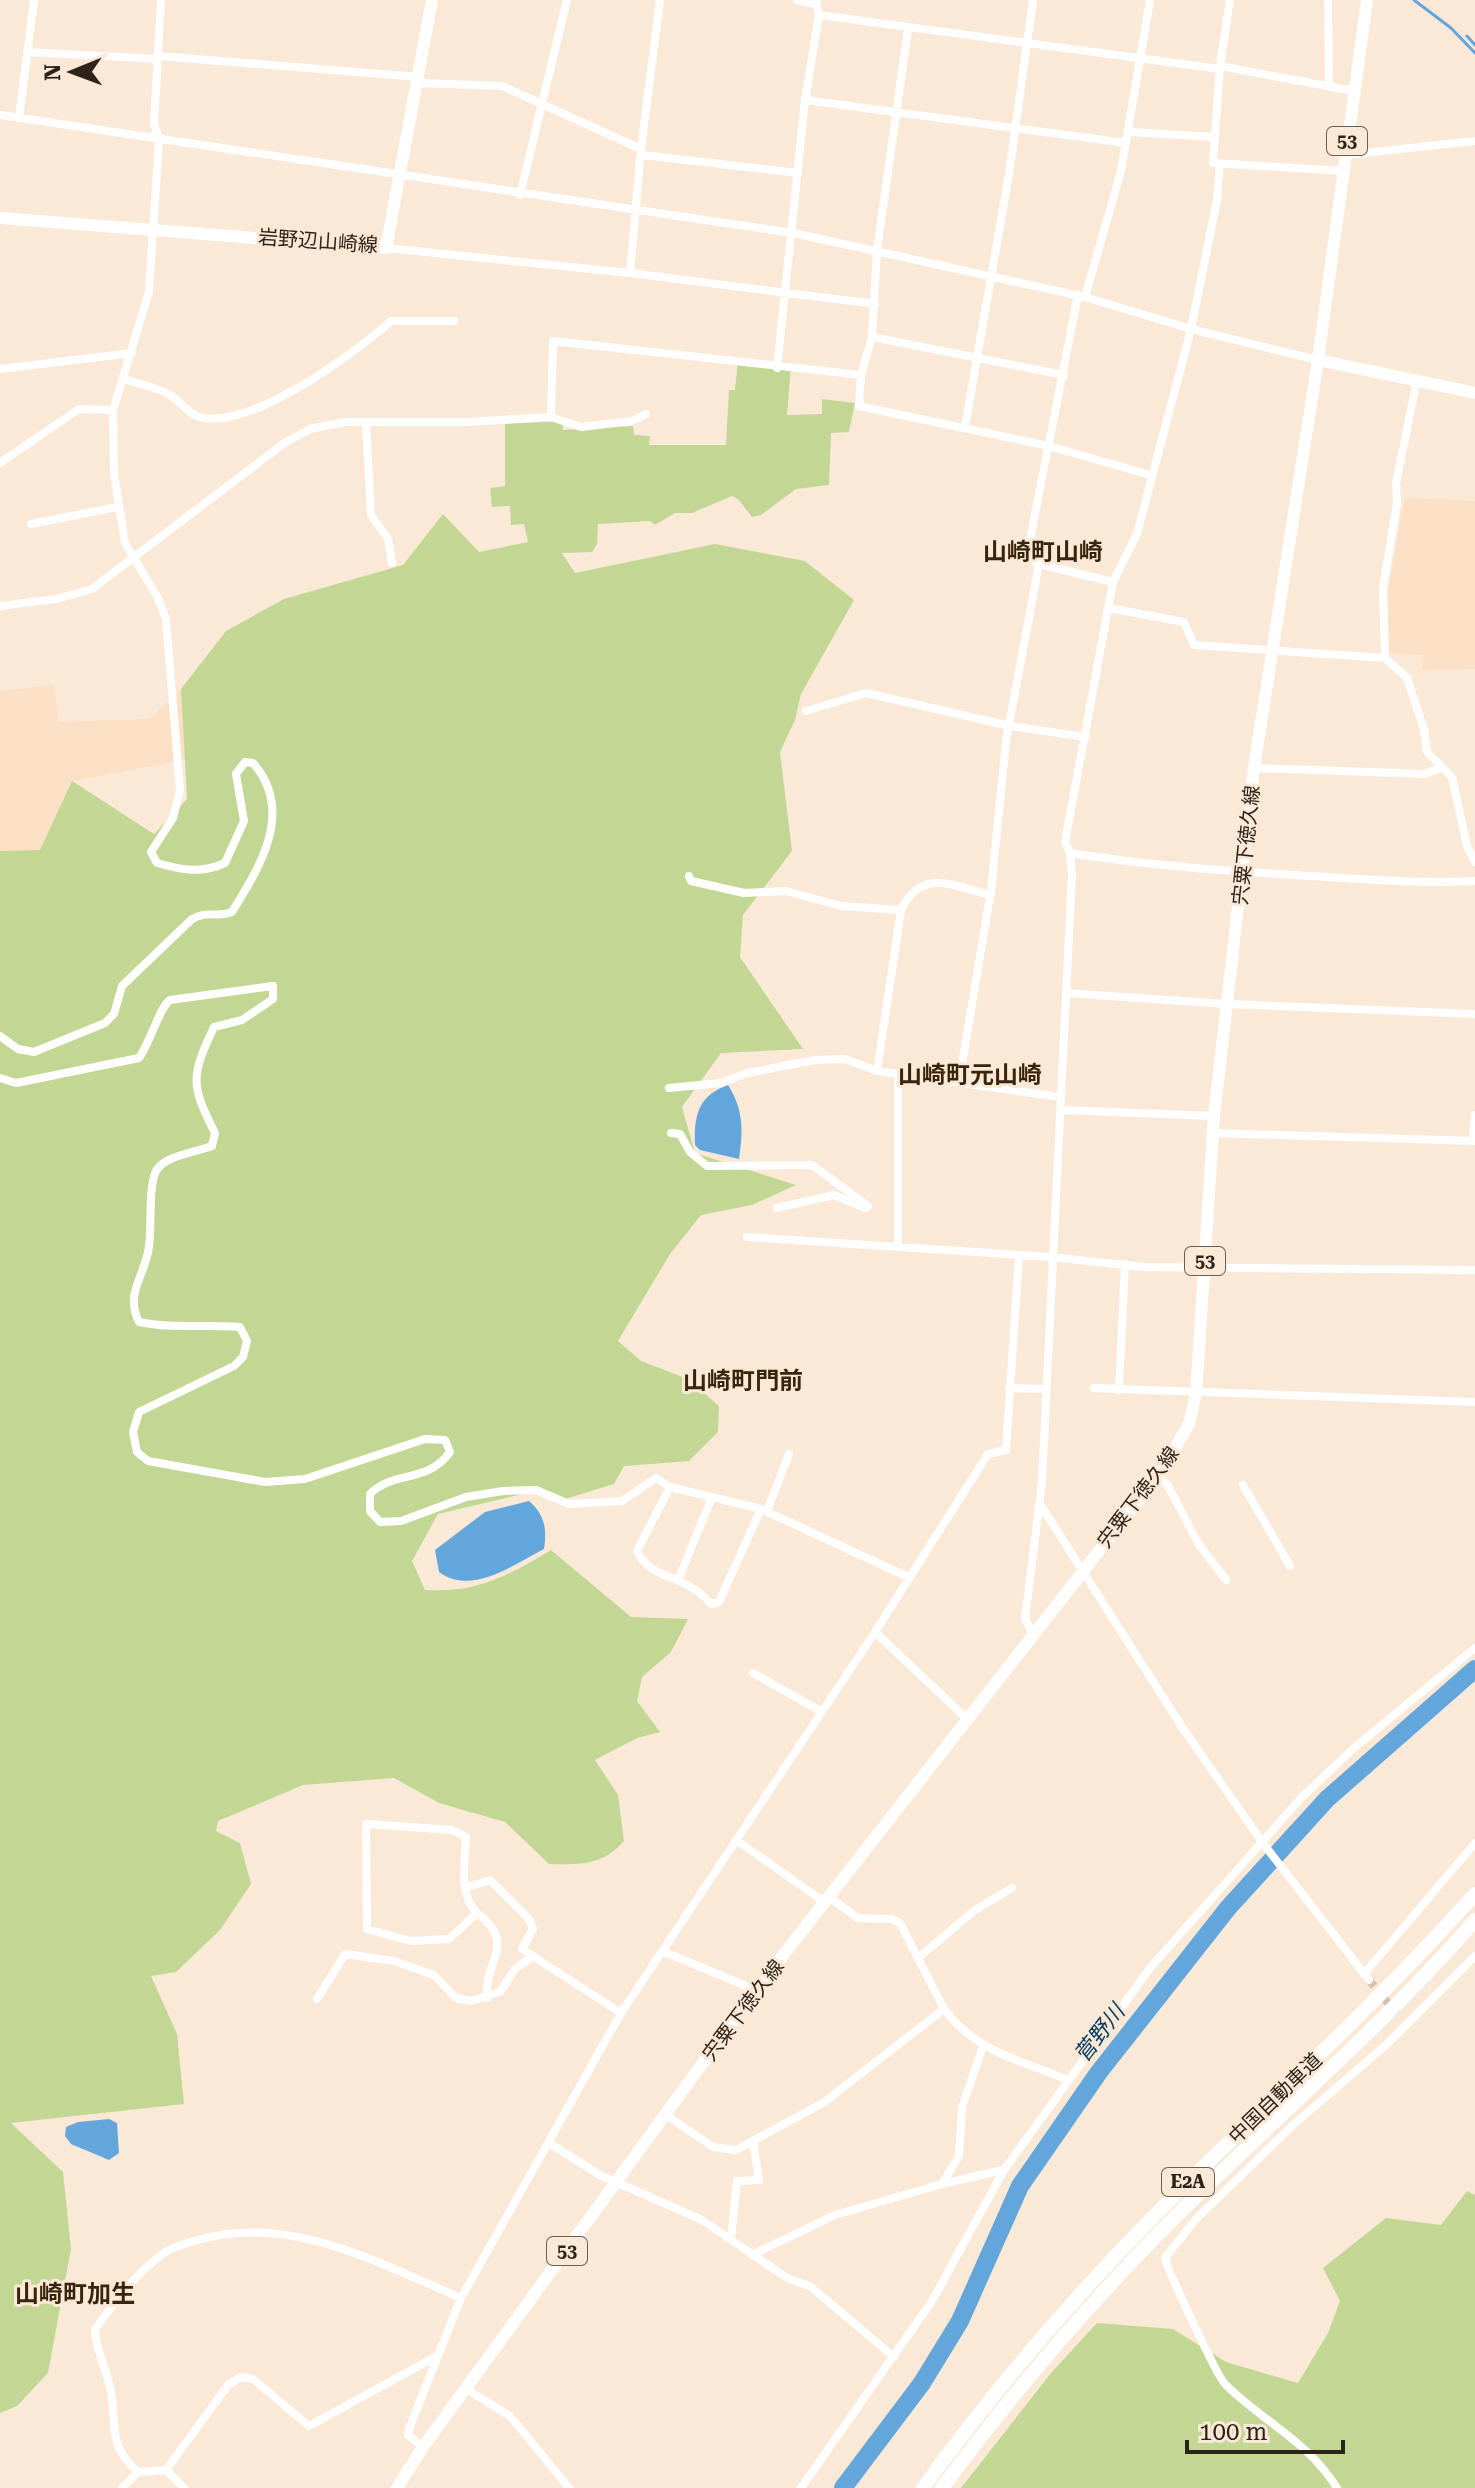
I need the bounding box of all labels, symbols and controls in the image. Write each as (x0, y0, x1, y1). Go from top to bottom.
north arrow (32, 32, 112, 112)
text: N (40, 64, 65, 81)
road number: 53 (1327, 127, 1367, 155)
street label: 岩野辺山崎線 (257, 225, 379, 257)
district label: 山崎町山崎 (983, 538, 1103, 566)
street label: 宍粟下徳久線 (1228, 784, 1264, 906)
district label: 山崎町元山崎 (898, 1061, 1042, 1089)
road number: 53 (1185, 1247, 1225, 1275)
district label: 山崎町門前 (683, 1367, 803, 1395)
street label: 宍粟下徳久線 (1092, 1442, 1184, 1552)
street label: 宍粟下徳久線 (697, 1955, 789, 2065)
water label: 菅野川 (1069, 1998, 1131, 2067)
street label: 中国自動車道 (1224, 2048, 1326, 2148)
road number: E2A (1162, 2168, 1214, 2196)
road number: 53 (547, 2237, 587, 2265)
district label: 山崎町加生 (15, 2280, 135, 2308)
scale bar (1187, 2404, 1343, 2454)
text: 100 m (1199, 2418, 1267, 2446)

